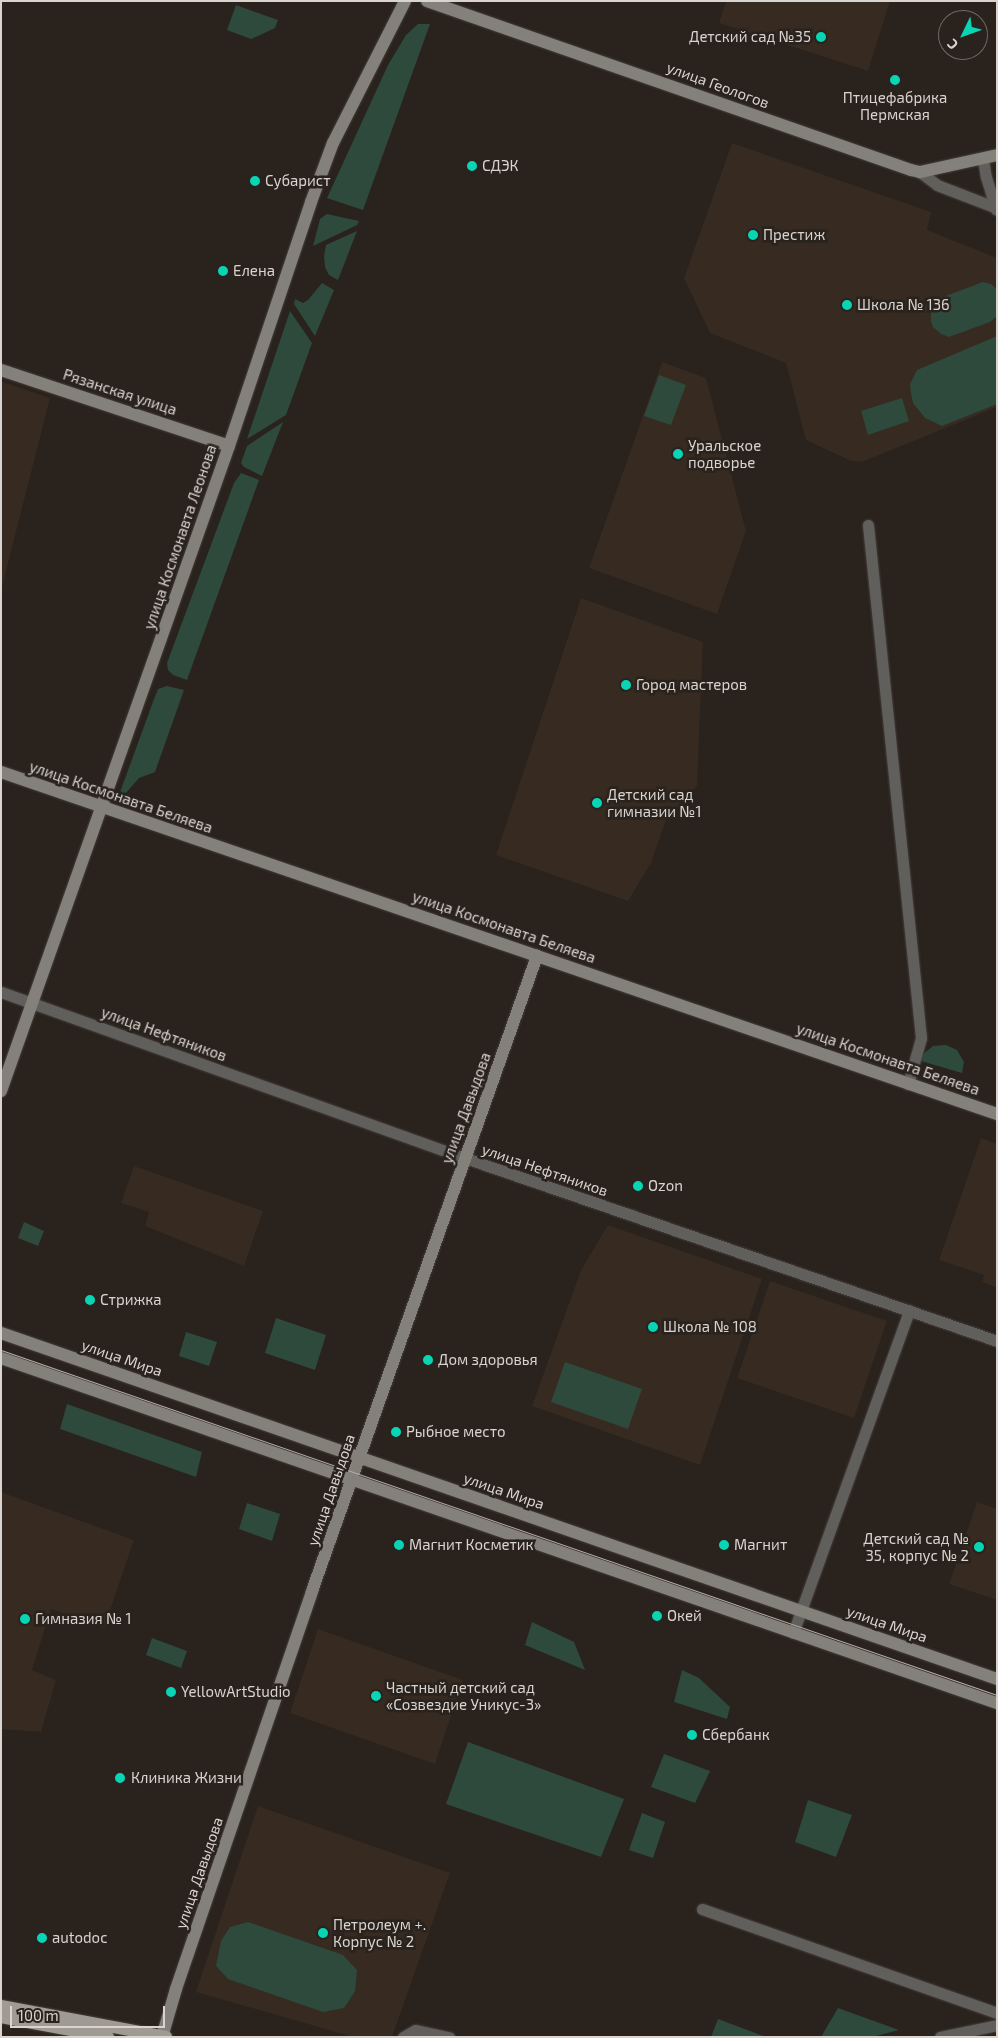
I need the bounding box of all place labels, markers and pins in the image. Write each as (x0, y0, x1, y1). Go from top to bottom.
place label: Детский сад №35 (689, 28, 811, 46)
marker: Детский сад №35 (815, 31, 827, 43)
marker: Птицефабрика Пермская (889, 74, 901, 86)
place label: Птицефабрика Пермская (843, 88, 947, 123)
place label: СДЭК (482, 157, 519, 175)
marker: СДЭК (466, 160, 478, 172)
place label: Субарист (265, 172, 331, 190)
marker: Субарист (249, 175, 261, 187)
place label: Престиж (763, 226, 825, 244)
marker: Престиж (747, 229, 759, 241)
place label: Елена (233, 262, 275, 280)
marker: Елена (217, 265, 229, 277)
place label: Школа № 136 (857, 296, 950, 314)
marker: Школа № 136 (841, 299, 853, 311)
place label: Уральское подворье (688, 436, 761, 471)
marker: Уральское подворье (672, 448, 684, 460)
place label: Город мастеров (636, 676, 747, 694)
marker: Город мастеров (620, 679, 632, 691)
place label: Детский сад гимназии №1 (607, 785, 701, 820)
marker: Детский сад гимназии №1 (591, 797, 603, 809)
place label: Ozon (648, 1177, 683, 1195)
marker: Ozon (632, 1180, 644, 1192)
place label: Стрижка (100, 1291, 162, 1309)
marker: Стрижка (84, 1294, 96, 1306)
place label: Школа № 108 (663, 1318, 757, 1336)
marker: Школа № 108 (647, 1321, 659, 1333)
place label: Дом здоровья (438, 1351, 538, 1369)
marker: Дом здоровья (422, 1354, 434, 1366)
place label: Рыбное место (406, 1423, 505, 1441)
marker: Рыбное место (390, 1426, 402, 1438)
place label: Детский сад № 35, корпус № 2 (863, 1529, 969, 1564)
place label: Магнит Косметик (409, 1536, 534, 1554)
place label: Магнит (734, 1536, 787, 1554)
marker: Магнит Косметик (393, 1539, 405, 1551)
marker: Магнит (718, 1539, 730, 1551)
marker: Детский сад № 35, корпус № 2 (973, 1541, 985, 1553)
place label: Окей (667, 1607, 702, 1625)
place label: Гимназия № 1 (35, 1610, 131, 1628)
marker: Окей (651, 1610, 663, 1622)
marker: Гимназия № 1 (19, 1613, 31, 1625)
place label: Частный детский сад «Созвездие Уникус-3» (386, 1678, 541, 1713)
place label: YellowArtStudio (181, 1683, 291, 1701)
marker: YellowArtStudio (165, 1686, 177, 1698)
marker: Частный детский сад «Созвездие Уникус-3» (370, 1690, 382, 1702)
place label: Сбербанк (702, 1726, 770, 1744)
marker: Сбербанк (686, 1729, 698, 1741)
place label: Клиника Жизни (131, 1769, 242, 1787)
marker: Клиника Жизни (113, 1771, 127, 1785)
place label: Петролеум +. Корпус № 2 (333, 1915, 426, 1950)
marker: Петролеум +. Корпус № 2 (317, 1927, 329, 1939)
place label: autodoc (52, 1929, 107, 1947)
marker: autodoc (36, 1932, 48, 1944)

